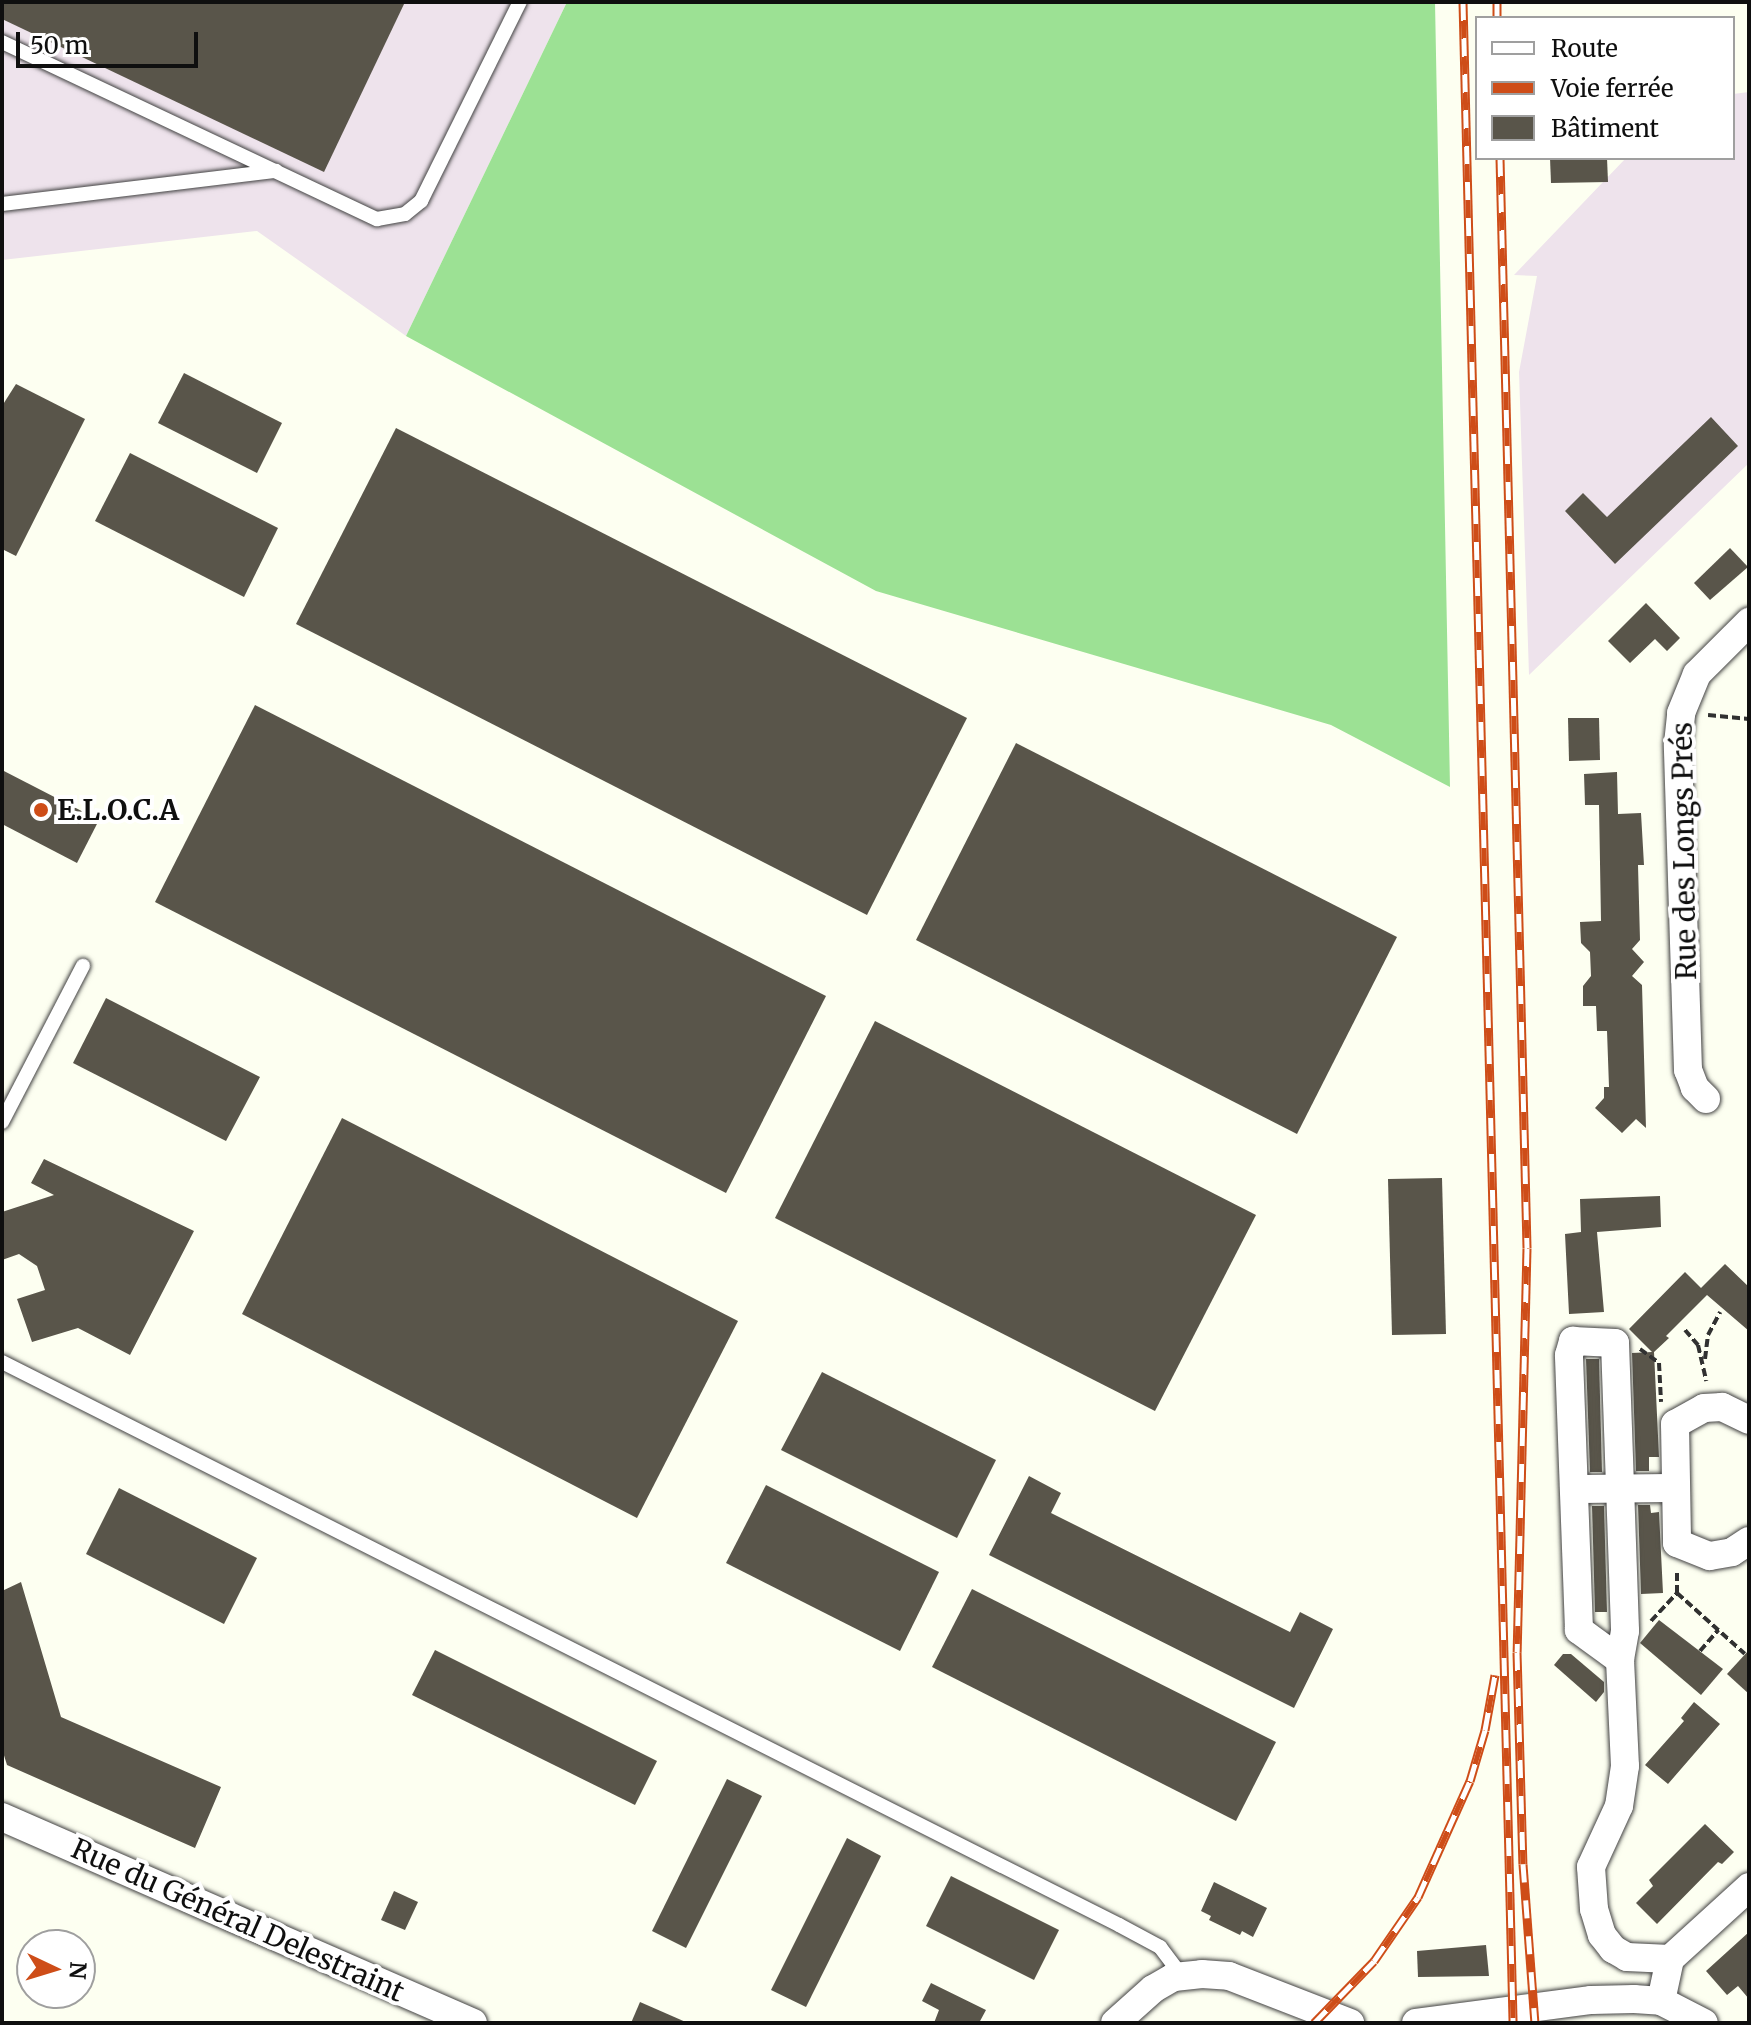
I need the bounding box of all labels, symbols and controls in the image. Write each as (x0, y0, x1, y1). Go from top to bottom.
scale bar (20, 16, 202, 66)
legend (1475, 16, 1735, 160)
text: 50 m (30, 30, 89, 61)
text: Route (1551, 33, 1618, 64)
text: Voie ferrée (1551, 73, 1673, 104)
text: Bâtiment (1551, 113, 1659, 144)
street label: Rue des Longs Prés (1665, 722, 1703, 980)
place label: E.L.O.C.A (57, 793, 179, 827)
marker: E.L.O.C.A (32, 801, 50, 819)
street label: Rue du Général Delestraint (67, 1831, 409, 2009)
north arrow (16, 1929, 96, 2009)
text: N (63, 1961, 93, 1980)

